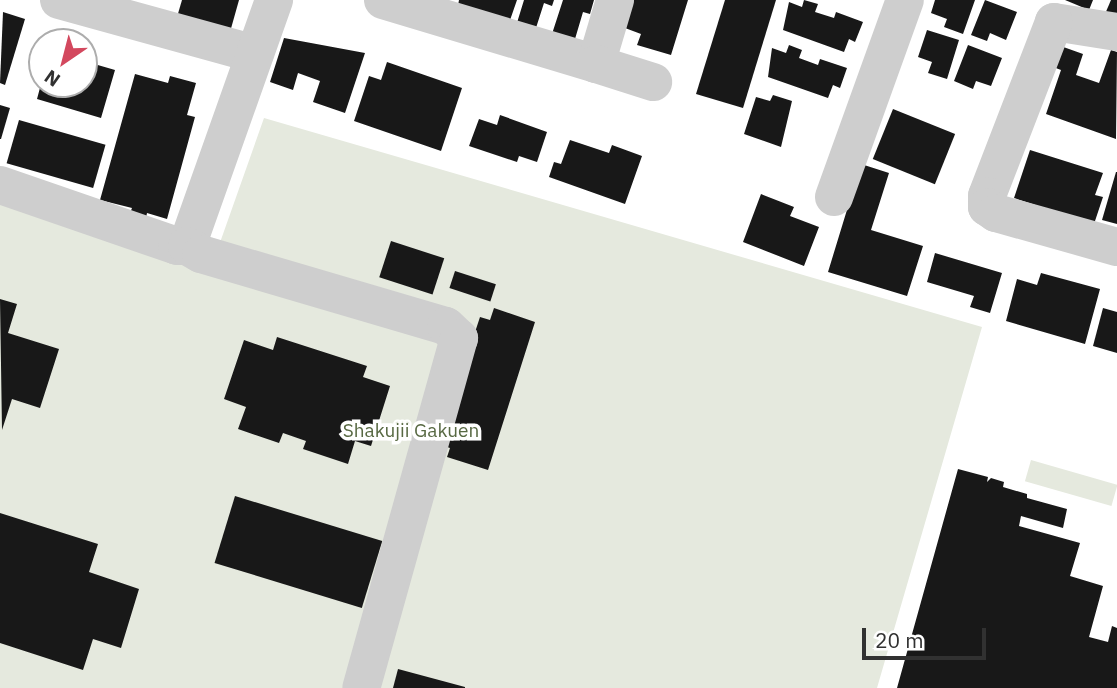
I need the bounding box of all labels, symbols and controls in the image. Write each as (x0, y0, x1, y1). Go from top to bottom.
north arrow (28, 28, 98, 98)
text: N (40, 65, 65, 92)
park label: Shakujii Gakuen (343, 420, 479, 442)
scale bar (865, 614, 989, 658)
text: 20 m (875, 626, 924, 654)

